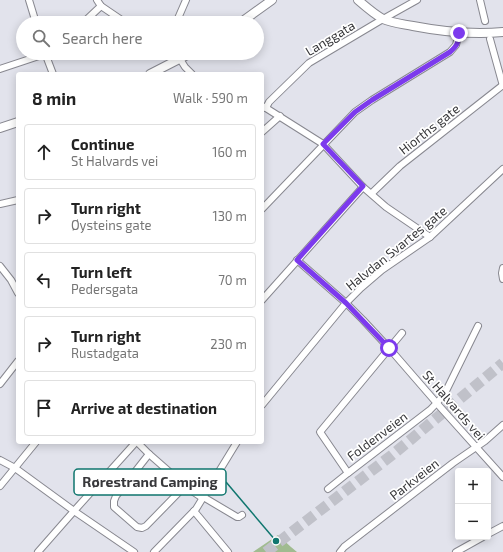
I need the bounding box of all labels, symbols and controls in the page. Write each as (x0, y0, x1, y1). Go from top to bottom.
search box (16, 16, 264, 60)
street label: Langgata (302, 17, 358, 59)
route end (450, 24, 468, 42)
icon: search (30, 27, 52, 49)
text: Search here (62, 29, 143, 47)
text: 8 min (32, 88, 76, 108)
text: Walk · 590 m (173, 90, 248, 106)
street label: Hiorths gate (395, 100, 463, 158)
text: Continue (71, 135, 134, 153)
icon: ahead (33, 141, 55, 163)
text: 160 m (212, 144, 247, 160)
text: St Halvards vei (71, 153, 158, 169)
text: Turn right (71, 199, 141, 217)
street label: Halvdan Svartes gate (342, 202, 450, 294)
icon: right (33, 205, 55, 227)
text: 130 m (212, 208, 247, 224)
text: Øysteins gate (71, 217, 152, 233)
text: Turn left (71, 263, 132, 281)
icon: left (33, 269, 55, 291)
text: 70 m (218, 272, 247, 288)
text: Pedersgata (71, 281, 138, 297)
text: Turn right (71, 327, 141, 345)
icon: right (33, 333, 55, 355)
text: 230 m (210, 336, 247, 352)
route start (380, 339, 398, 357)
text: Rustadgata (71, 345, 139, 361)
street label: St Halvards vei (419, 367, 489, 443)
icon: arrive (33, 397, 55, 419)
text: Arrive at destination (71, 399, 217, 417)
street label: Foldenveien (344, 408, 410, 464)
street label: Parkveien (386, 455, 442, 503)
map controls (455, 468, 491, 540)
button: + (455, 468, 491, 504)
callout: Rørestrand Camping (74, 469, 226, 495)
text: Rørestrand Camping (82, 473, 218, 490)
button: − (455, 504, 491, 540)

